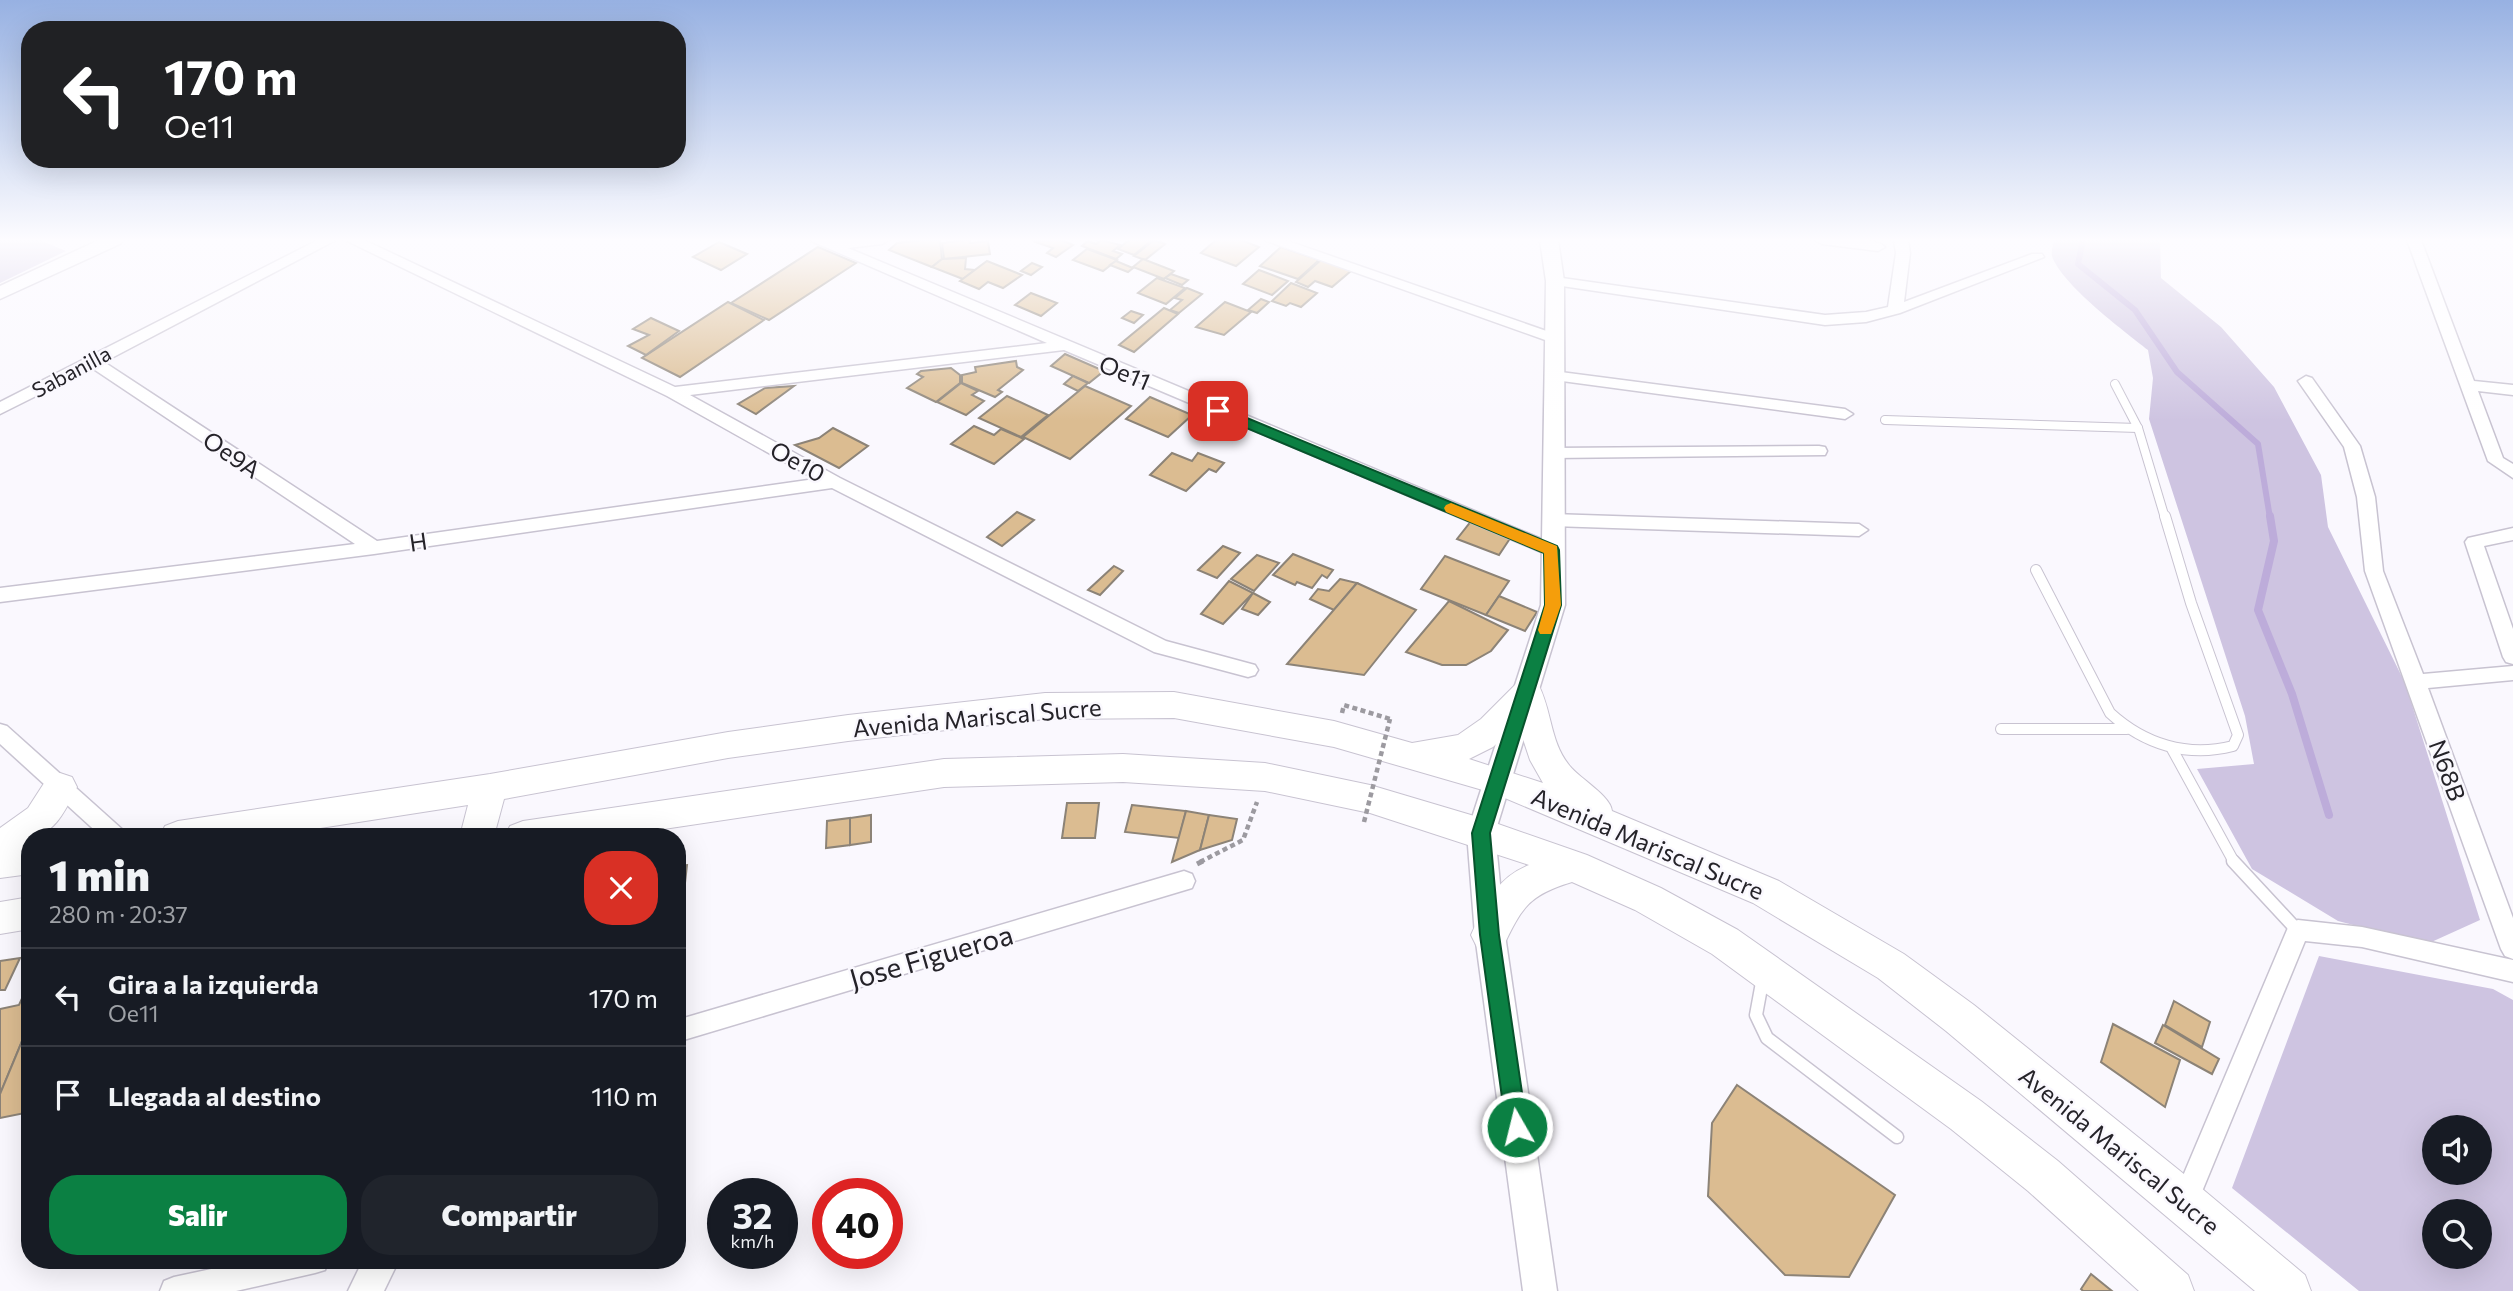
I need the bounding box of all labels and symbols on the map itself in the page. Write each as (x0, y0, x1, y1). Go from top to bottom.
street label: Sabanilla (27, 340, 115, 402)
street label: Oe11 (1095, 348, 1155, 396)
pin (1188, 381, 1248, 441)
street label: Oe9A (198, 424, 266, 484)
street label: Oe10 (766, 434, 830, 488)
street label: H (407, 525, 429, 557)
street label: Avenida Mariscal Sucre (852, 692, 1102, 742)
street label: N68B (2424, 736, 2472, 804)
street label: Avenida Mariscal Sucre (1528, 781, 1768, 905)
street label: Jose Figueroa (845, 916, 1017, 996)
street label: Avenida Mariscal Sucre (2014, 1060, 2226, 1240)
position arrow (1480, 1090, 1554, 1164)
speed limit sign: 40 (812, 1178, 903, 1269)

